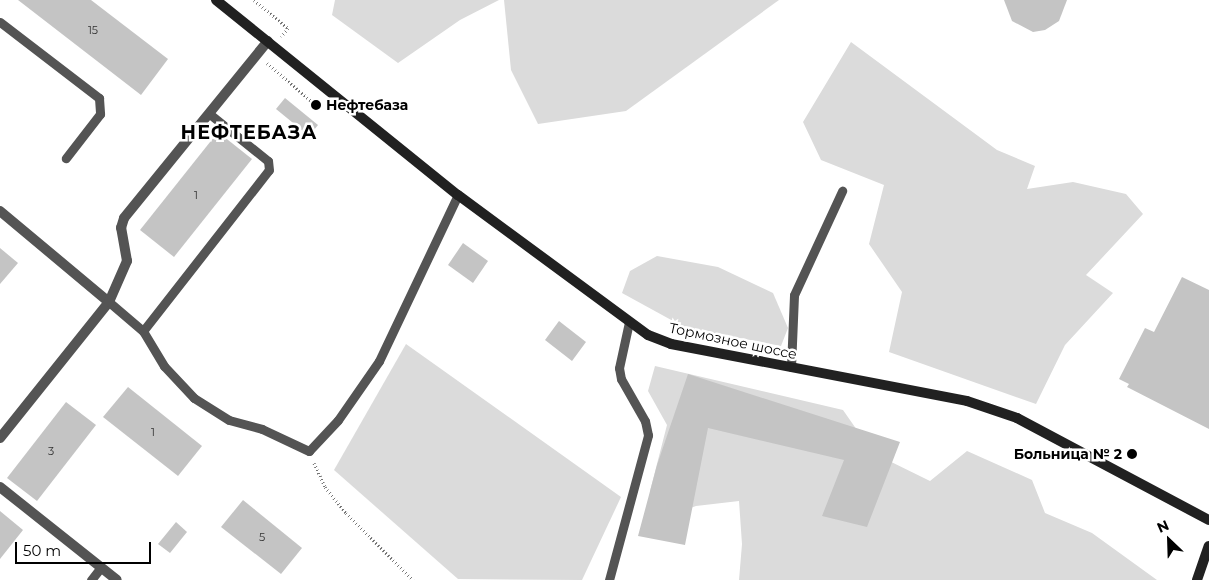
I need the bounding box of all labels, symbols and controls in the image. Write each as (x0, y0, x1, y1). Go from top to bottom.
house number: 15 (88, 23, 98, 37)
place label: Нефтебаза (326, 97, 408, 113)
marker: Нефтебаза (310, 99, 322, 111)
district label: НЕФТЕБАЗА (179, 122, 319, 144)
house number: 1 (194, 188, 198, 202)
street label: Тормозное шоссе (668, 319, 798, 363)
house number: 1 (151, 425, 155, 439)
house number: 3 (48, 444, 54, 458)
place label: Больница № 2 (1014, 446, 1122, 462)
marker: Больница № 2 (1126, 448, 1138, 460)
north arrow (1144, 515, 1194, 565)
text: N (1154, 516, 1172, 537)
house number: 5 (259, 530, 265, 544)
scale bar (18, 532, 154, 564)
text: 50 m (23, 541, 61, 560)

